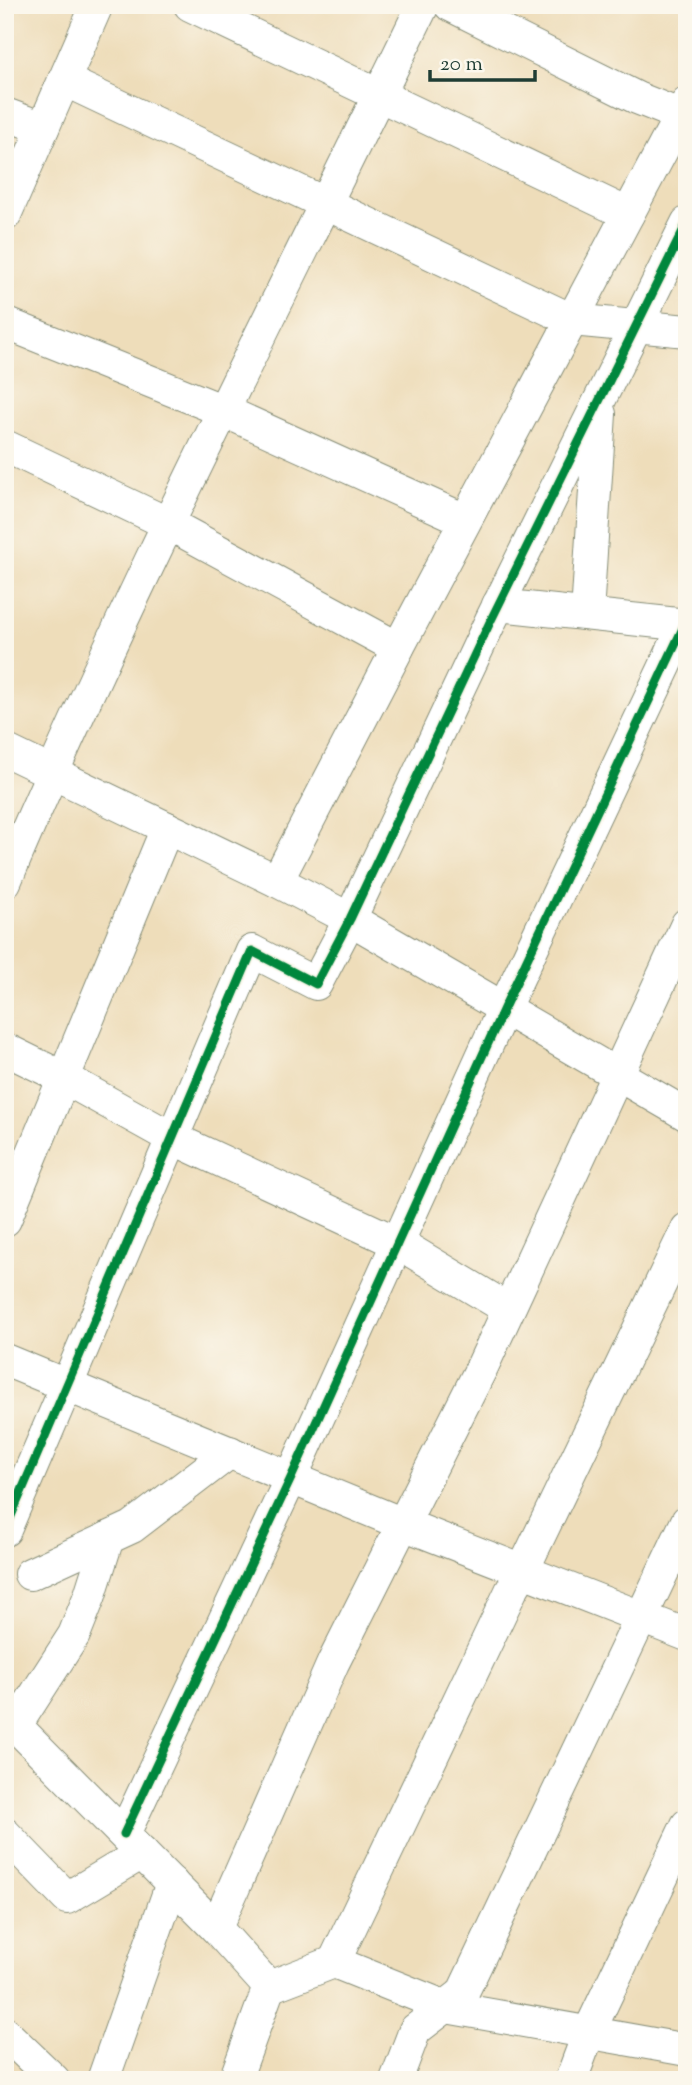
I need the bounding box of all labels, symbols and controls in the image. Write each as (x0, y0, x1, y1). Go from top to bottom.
scale bar (430, 38, 534, 82)
text: 20 m (440, 50, 483, 80)

